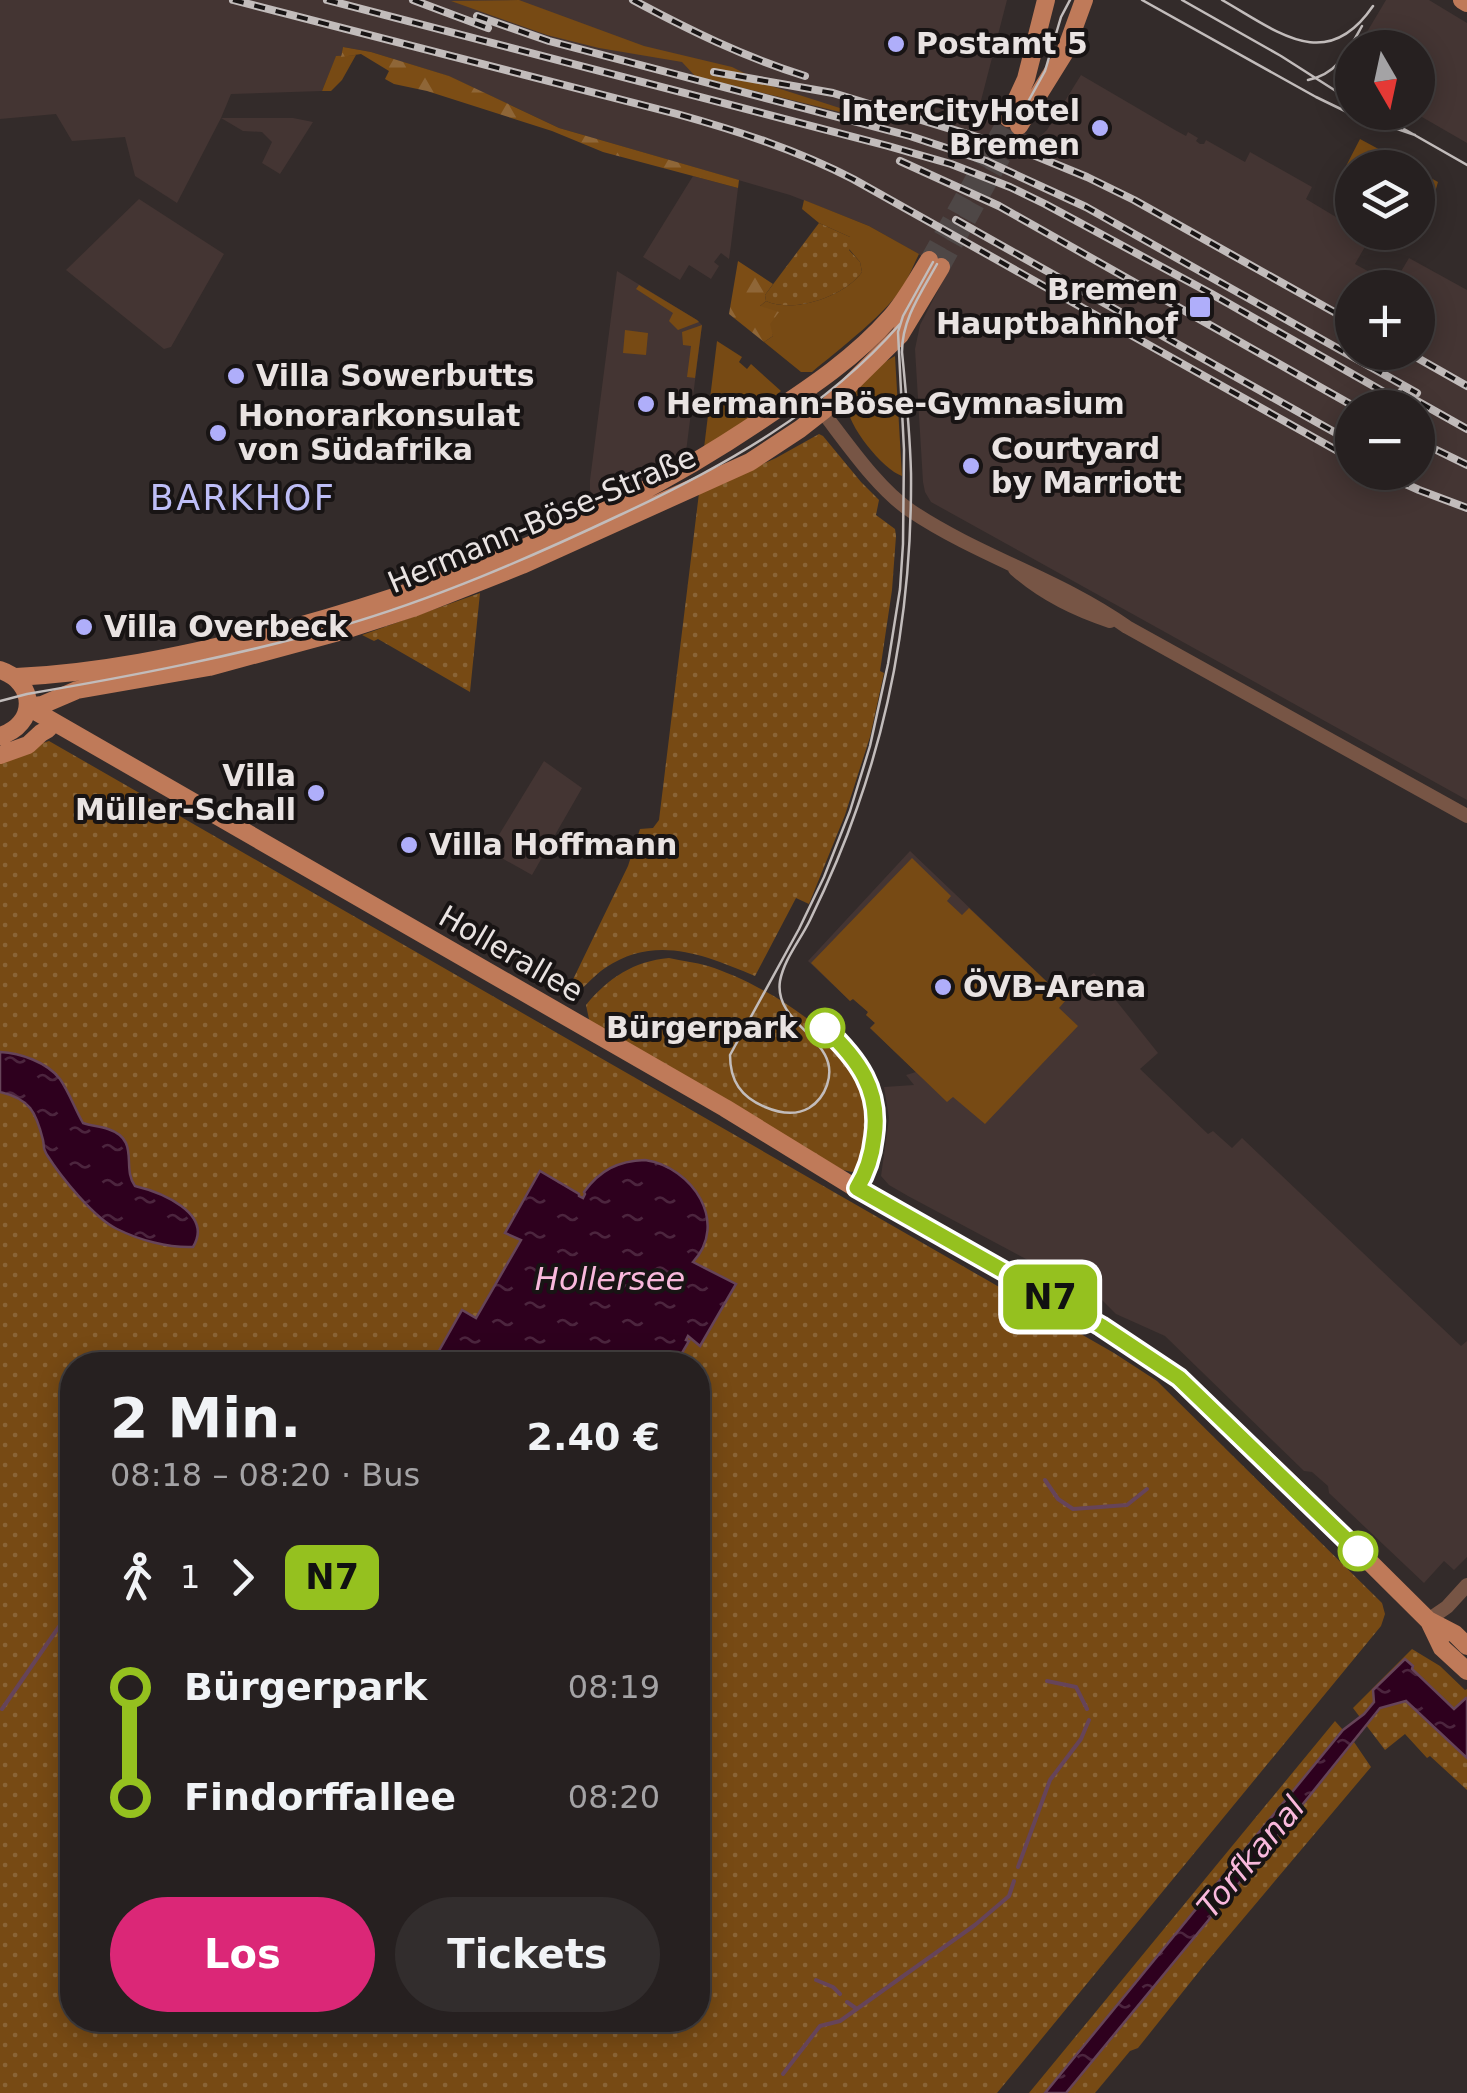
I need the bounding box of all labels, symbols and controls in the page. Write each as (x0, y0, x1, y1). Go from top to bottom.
place label: Postamt 5 (916, 26, 1088, 61)
north arrow (1335, 30, 1435, 130)
map controls (1335, 30, 1435, 490)
marker: Postamt 5 (885, 33, 907, 55)
place label: InterCityHotel Bremen (841, 93, 1080, 162)
marker: InterCityHotel Bremen (1089, 117, 1111, 139)
button: layers (1335, 150, 1435, 250)
button: + (1335, 270, 1435, 370)
place label: Bremen Hauptbahnhof (936, 272, 1179, 341)
marker: Bremen Hauptbahnhof (1187, 294, 1213, 320)
place label: Villa Sowerbutts (256, 358, 535, 393)
marker: Villa Sowerbutts (225, 365, 247, 387)
place label: Hermann-Böse-Gymnasium (666, 386, 1125, 421)
button: − (1335, 390, 1435, 490)
marker: Hermann-Böse-Gymnasium (635, 393, 657, 415)
place label: Honorarkonsulat von Südafrika (238, 398, 521, 467)
marker: Honorarkonsulat von Südafrika (207, 422, 229, 444)
place label: Courtyard by Marriott (991, 431, 1182, 500)
street label: Hermann-Böse-Straße (383, 439, 701, 600)
marker: Courtyard by Marriott (960, 455, 982, 477)
district label: BARKHOF (150, 478, 336, 518)
place label: Villa Overbeck (104, 609, 349, 644)
marker: Villa Overbeck (73, 616, 95, 638)
place label: Villa Müller-Schall (75, 758, 296, 827)
marker: Villa Müller-Schall (305, 782, 327, 804)
place label: Villa Hoffmann (429, 827, 677, 862)
marker: Villa Hoffmann (398, 834, 420, 856)
street label: Hollerallee (433, 898, 589, 1009)
place label: ÖVB-Arena (963, 968, 1146, 1004)
marker: ÖVB-Arena (932, 976, 954, 998)
marker: Bürgerpark (806, 1009, 844, 1047)
place label: Bürgerpark (606, 1010, 799, 1045)
water label: Hollersee (535, 1260, 685, 1298)
line badge: N7 (1005, 1264, 1095, 1330)
text: N7 (1023, 1277, 1077, 1317)
text: 2 Min. (110, 1386, 301, 1450)
text: 2.40 € (527, 1415, 660, 1459)
text: 08:18 – 08:20 · Bus (110, 1456, 420, 1494)
unlabelled marker (1339, 1532, 1377, 1570)
icon: walk (110, 1550, 165, 1605)
icon: forward (215, 1550, 270, 1605)
text: N7 (305, 1557, 359, 1597)
text: 1 (180, 1558, 200, 1596)
text: Bürgerpark (184, 1665, 427, 1709)
text: 08:19 (568, 1668, 660, 1706)
text: Findorffallee (184, 1775, 456, 1819)
text: 08:20 (568, 1778, 660, 1816)
water label: Torfkanal (1189, 1789, 1313, 1925)
button: Los (110, 1897, 375, 2012)
button: Tickets (395, 1897, 660, 2012)

